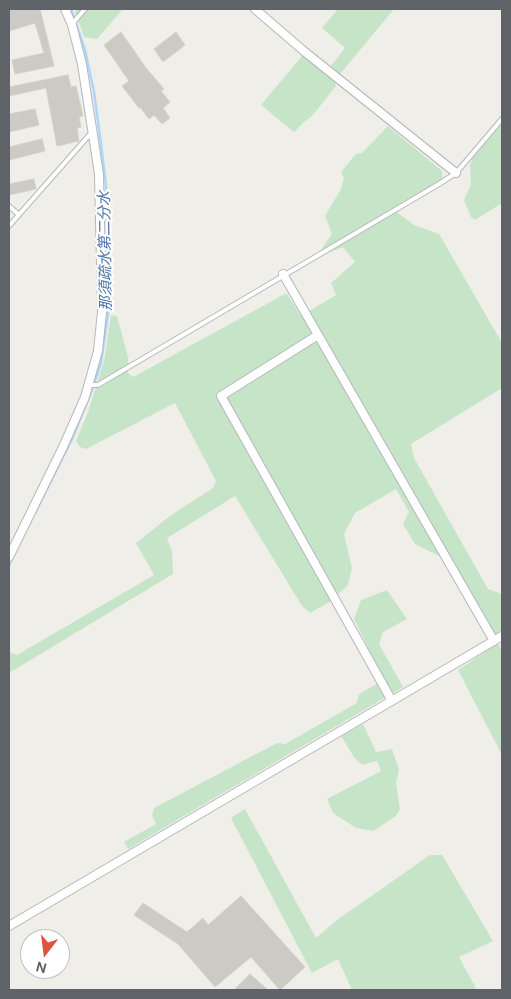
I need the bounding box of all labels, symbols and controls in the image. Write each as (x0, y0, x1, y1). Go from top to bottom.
water label: 那須疏水第二分水 (96, 191, 116, 311)
north arrow (20, 929, 70, 979)
text: N (34, 958, 49, 978)

